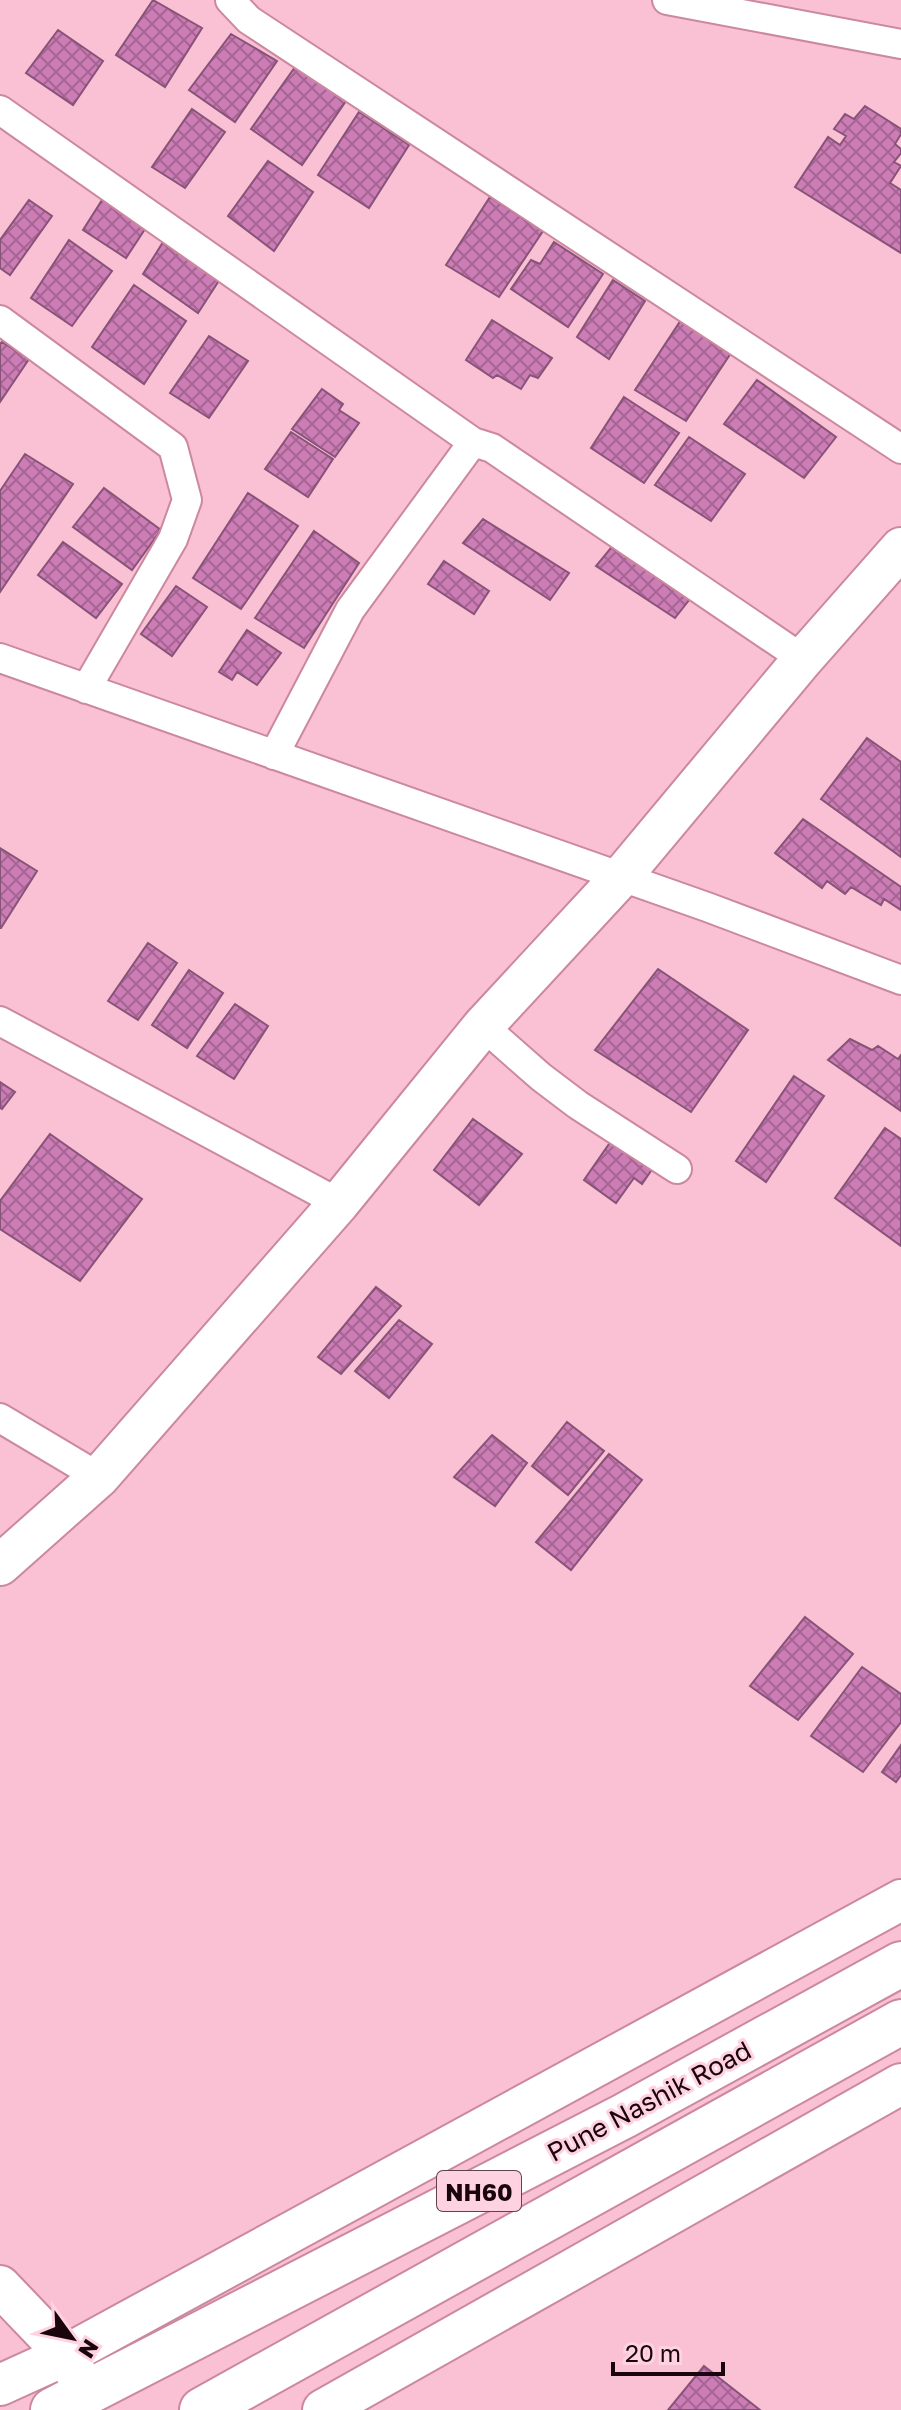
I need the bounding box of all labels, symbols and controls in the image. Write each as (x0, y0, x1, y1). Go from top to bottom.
street label: Pune Nashik Road (542, 2034, 756, 2168)
road number: NH60 (437, 2171, 521, 2211)
north arrow (32, 2298, 112, 2378)
scale bar (613, 2326, 723, 2376)
text: N (73, 2335, 105, 2364)
text: 20 m (625, 2338, 681, 2367)

